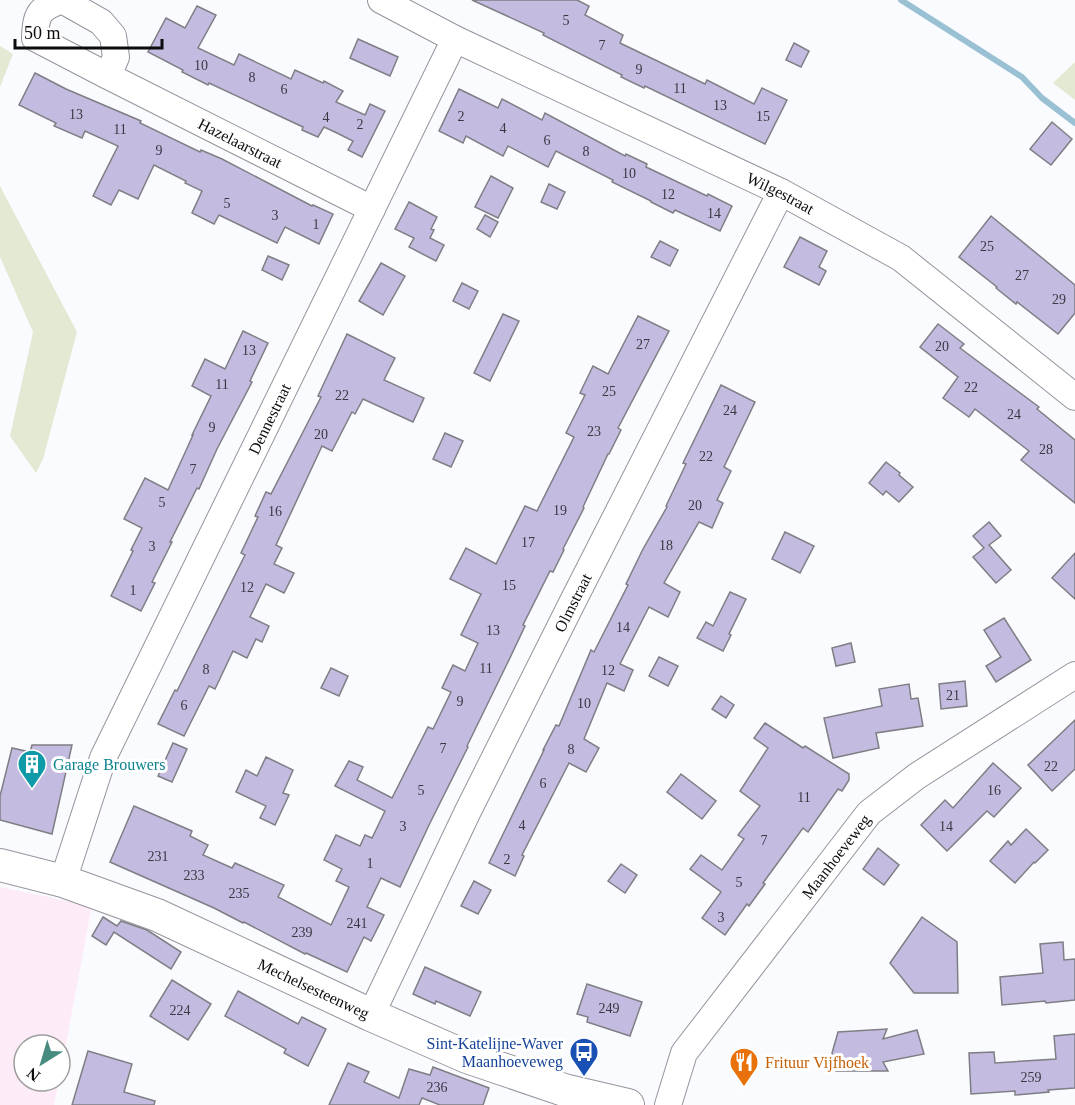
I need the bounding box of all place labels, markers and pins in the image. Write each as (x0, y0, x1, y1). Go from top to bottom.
building icon: Garage Brouwers (16, 748, 48, 790)
place label: Garage Brouwers (53, 756, 165, 774)
place label: Sint-Katelijne-Waver Maanhoeveweg (427, 1035, 564, 1071)
bus stop icon: Sint-Katelijne-Waver Maanhoeveweg (568, 1036, 600, 1078)
restaurant icon: Frituur Vijfhoek (728, 1046, 760, 1088)
place label: Frituur Vijfhoek (765, 1054, 869, 1072)

